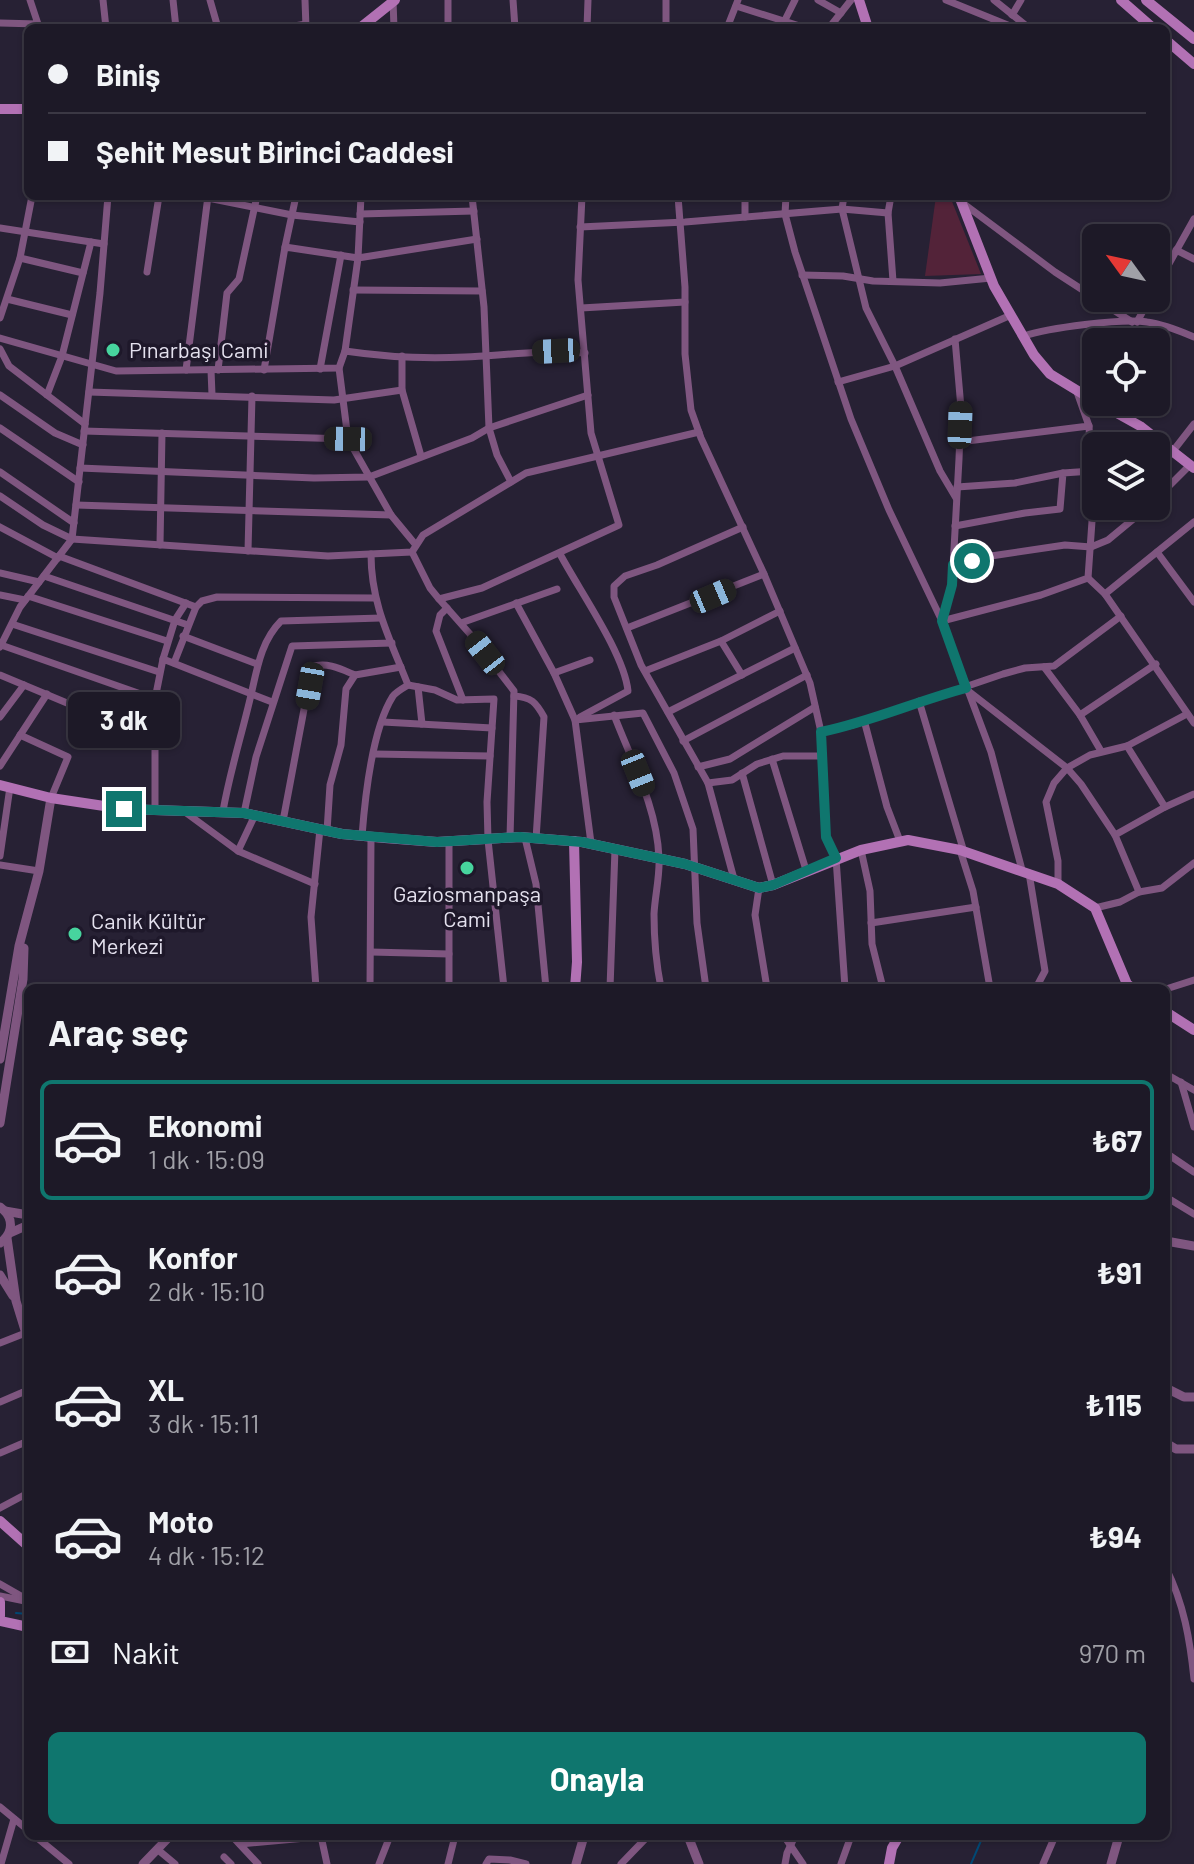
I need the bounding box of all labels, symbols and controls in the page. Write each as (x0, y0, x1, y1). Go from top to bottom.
text: Biniş (96, 56, 160, 92)
text: Şehit Mesut Birinci Caddesi (96, 133, 454, 169)
north arrow (1082, 224, 1170, 312)
map controls (1082, 224, 1170, 520)
button: locate (1082, 328, 1170, 416)
place label: Pınarbaşı Cami (129, 336, 268, 362)
car (531, 338, 581, 364)
marker: Pınarbaşı Cami (104, 341, 122, 359)
car (947, 401, 973, 449)
car (324, 427, 372, 451)
button: layers (1082, 432, 1170, 520)
route start (954, 543, 990, 579)
car (686, 576, 740, 616)
car (461, 627, 509, 679)
car (294, 660, 326, 712)
callout: 3 dk (68, 693, 180, 749)
text: 3 dk (100, 704, 148, 735)
car (618, 746, 658, 800)
route end (106, 791, 142, 827)
marker: Gaziosmanpaşa Cami (458, 859, 476, 877)
place label: Gaziosmanpaşa Cami (393, 880, 541, 931)
place label: Canik Kültür Merkezi (91, 907, 206, 958)
marker: Canik Kültür Merkezi (66, 925, 84, 943)
text: Araç seç (48, 1010, 188, 1053)
icon: car (52, 1104, 124, 1176)
text: Ekonomi (148, 1107, 262, 1143)
text: ₺67 (1092, 1122, 1142, 1158)
text: 1 dk · 15:09 (148, 1143, 265, 1174)
icon: car (52, 1236, 124, 1308)
text: Konfor (148, 1239, 238, 1275)
text: ₺91 (1097, 1254, 1142, 1290)
text: 2 dk · 15:10 (148, 1275, 265, 1306)
icon: car (52, 1368, 124, 1440)
text: XL (148, 1371, 184, 1407)
text: ₺115 (1085, 1386, 1142, 1422)
text: 3 dk · 15:11 (148, 1407, 259, 1438)
icon: car (52, 1500, 124, 1572)
text: Moto (148, 1503, 214, 1539)
text: ₺94 (1088, 1518, 1142, 1554)
text: 4 dk · 15:12 (148, 1539, 265, 1570)
icon: cash (48, 1630, 92, 1674)
text: Nakit (112, 1634, 180, 1670)
text: 970 m (1079, 1637, 1146, 1668)
button: Onayla (48, 1732, 1146, 1824)

